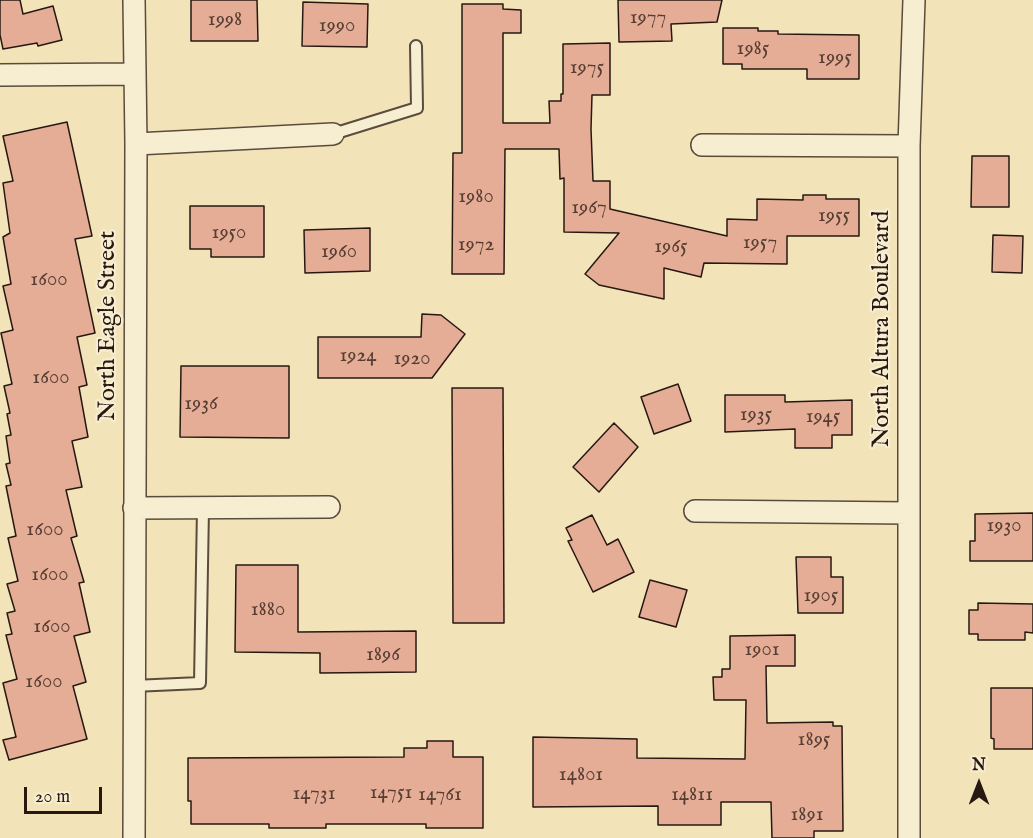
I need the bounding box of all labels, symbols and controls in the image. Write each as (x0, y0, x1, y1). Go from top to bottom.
house number: 1977 (630, 6, 666, 32)
house number: 1998 (208, 8, 242, 34)
house number: 1990 (319, 14, 355, 40)
house number: 1985 (737, 37, 769, 63)
house number: 1995 (818, 46, 852, 72)
house number: 1975 (570, 56, 604, 82)
house number: 1980 (458, 185, 494, 211)
house number: 1967 (571, 196, 607, 222)
house number: 1955 (818, 204, 850, 230)
street label: North Altura Boulevard (869, 210, 897, 448)
house number: 1950 (212, 221, 246, 247)
street label: North Eagle Street (95, 231, 123, 421)
house number: 1957 (743, 231, 777, 257)
house number: 1972 (458, 233, 494, 259)
house number: 1965 (654, 235, 688, 261)
house number: 1960 (321, 240, 357, 266)
house number: 1600 (30, 268, 68, 294)
house number: 1924 (339, 344, 377, 370)
house number: 1920 (393, 347, 431, 373)
house number: 1600 (32, 366, 70, 392)
house number: 1936 (184, 392, 218, 418)
house number: 1935 (740, 403, 772, 429)
house number: 1945 (806, 405, 840, 431)
house number: 1930 (986, 514, 1022, 540)
house number: 1600 (26, 518, 64, 544)
house number: 1600 (31, 563, 69, 589)
house number: 1905 (804, 584, 838, 610)
house number: 1880 (251, 598, 285, 624)
house number: 1600 (33, 615, 71, 641)
house number: 1901 (745, 638, 779, 664)
house number: 1896 (366, 643, 400, 669)
house number: 1600 (25, 670, 63, 696)
house number: 1895 (798, 728, 830, 754)
north arrow (949, 754, 1009, 814)
text: N (972, 756, 986, 776)
house number: 14801 (559, 763, 603, 789)
scale bar (27, 775, 105, 813)
house number: 14751 (370, 781, 412, 807)
house number: 14731 (293, 782, 335, 808)
house number: 14761 (418, 783, 462, 809)
house number: 14811 (671, 783, 713, 809)
text: 20 m (35, 786, 70, 809)
house number: 1891 (791, 803, 823, 829)

